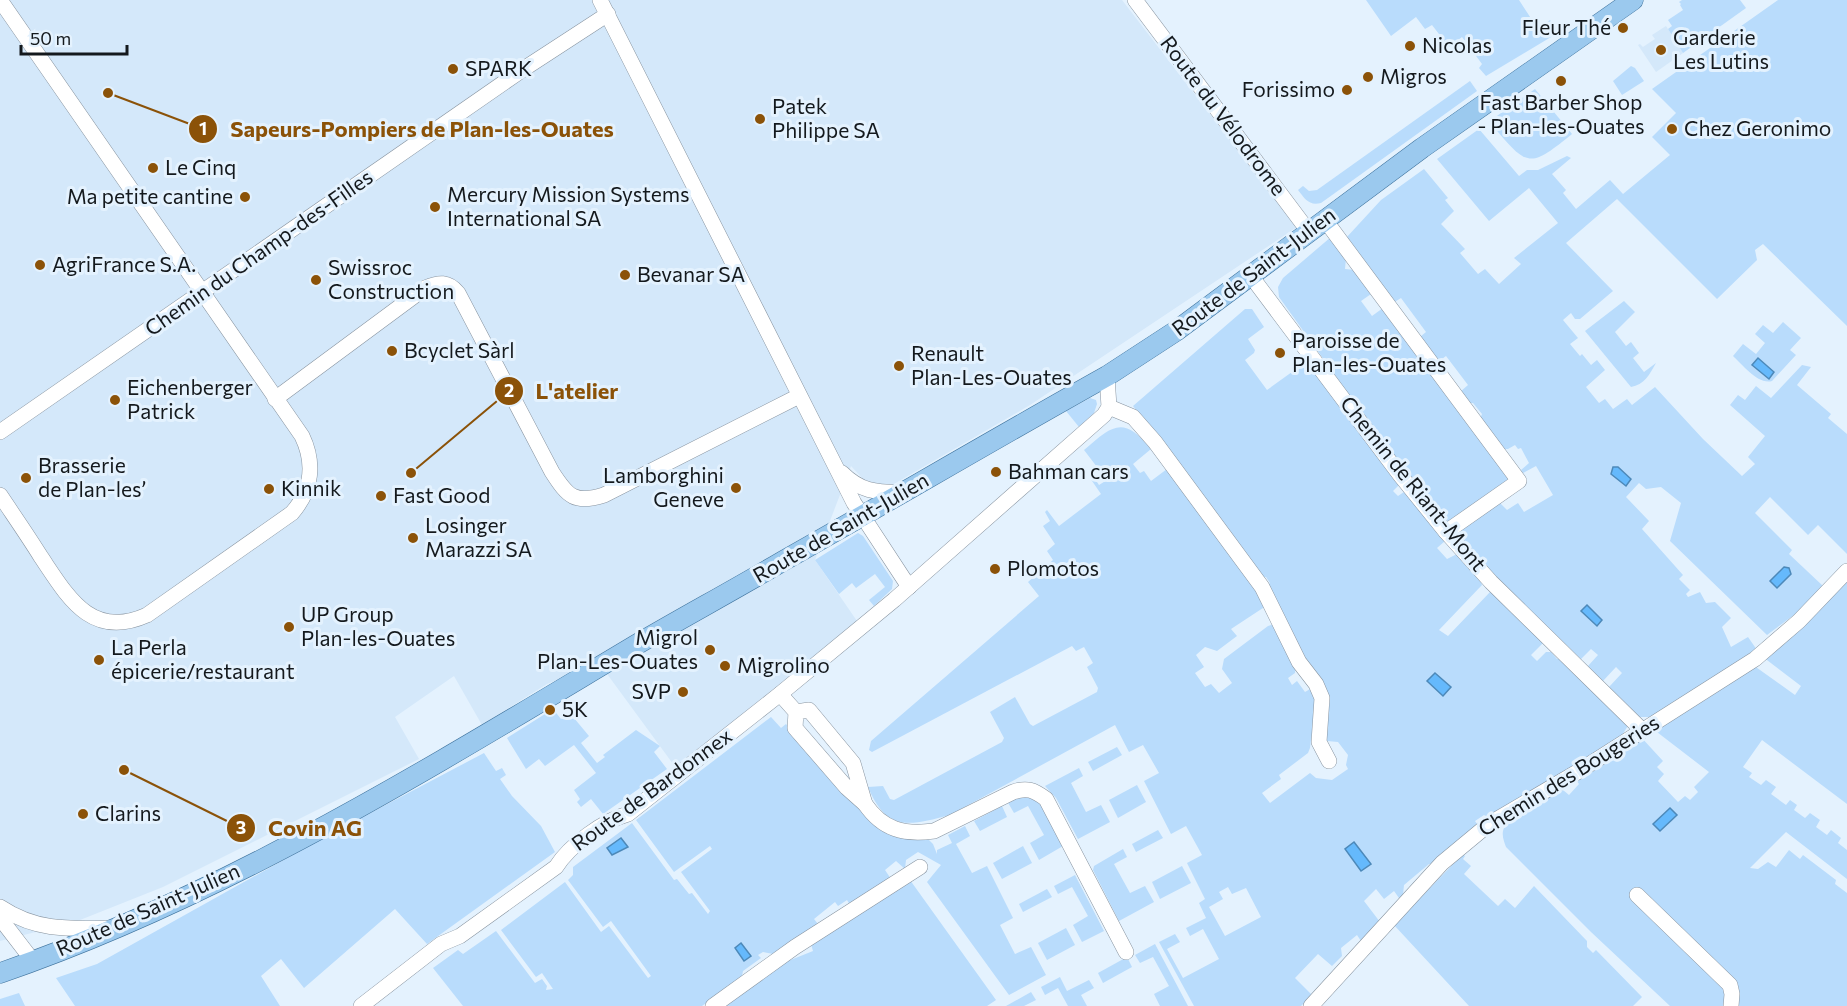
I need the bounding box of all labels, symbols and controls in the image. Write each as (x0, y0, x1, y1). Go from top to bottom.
place label: Fleur Thé (1522, 14, 1611, 39)
scale bar (21, 18, 128, 56)
marker: Fleur Thé (1616, 21, 1630, 35)
place label: Garderie Les Lutins (1673, 24, 1769, 73)
text: 50 m (30, 27, 71, 49)
street label: Route du Vélodrome (1156, 30, 1292, 200)
place label: Nicolas (1422, 32, 1492, 57)
marker: Nicolas (1403, 39, 1417, 53)
marker: Garderie Les Lutins (1654, 43, 1668, 57)
place label: SPARK (465, 55, 532, 80)
marker: SPARK (446, 62, 460, 76)
place label: Migros (1380, 63, 1447, 88)
marker: Migros (1361, 70, 1375, 84)
marker: Fast Barber Shop - Plan-les-Ouates (1554, 74, 1568, 88)
place label: Forissimo (1242, 76, 1335, 101)
marker: Forissimo (1340, 83, 1354, 97)
place label: Fast Barber Shop - Plan-les-Ouates (1477, 89, 1645, 138)
place label: Patek Philippe SA (772, 93, 880, 142)
callout: Sapeurs-Pompiers de Plan-les-Ouates (188, 109, 626, 149)
marker: Patek Philippe SA (753, 112, 767, 126)
text: Sapeurs-Pompiers de Plan-les-Ouates (230, 115, 614, 142)
place label: Chez Geronimo (1684, 115, 1831, 140)
text: 1 (199, 117, 207, 139)
marker: Chez Geronimo (1665, 122, 1679, 136)
place label: Le Cinq (165, 154, 236, 179)
marker: Le Cinq (146, 161, 160, 175)
street label: Chemin du Champ-des-Filles (139, 163, 377, 340)
place label: Mercury Mission Systems International SA (447, 181, 690, 230)
place label: Ma petite cantine (67, 183, 233, 208)
marker: Ma petite cantine (238, 190, 252, 204)
marker: Mercury Mission Systems International SA (428, 200, 442, 214)
street label: Route de Saint-Julien (1166, 201, 1340, 340)
place label: AgriFrance S.A. (52, 251, 196, 276)
place label: Swissroc Construction (328, 254, 454, 303)
marker: AgriFrance S.A. (33, 258, 47, 272)
place label: Bevanar SA (637, 261, 745, 286)
marker: Bevanar SA (618, 268, 632, 282)
marker: Swissroc Construction (309, 273, 323, 287)
place label: Paroisse de Plan-les-Ouates (1292, 327, 1446, 376)
place label: Bcyclet Sàrl (404, 337, 515, 362)
place label: Renault Plan-Les-Ouates (911, 340, 1072, 389)
marker: Bcyclet Sàrl (385, 344, 399, 358)
marker: Paroisse de Plan-les-Ouates (1273, 346, 1287, 360)
marker: Renault Plan-Les-Ouates (892, 359, 906, 373)
callout: L'atelier (494, 371, 630, 411)
place label: Eichenberger Patrick (127, 374, 253, 423)
text: L'atelier (536, 377, 618, 404)
text: 2 (504, 379, 514, 401)
street label: Chemin de Riant-Mont (1336, 391, 1492, 575)
marker: Eichenberger Patrick (108, 393, 122, 407)
place label: Brasserie de Plan-les’ (38, 452, 146, 501)
place label: Bahman cars (1008, 458, 1129, 483)
place label: Lamborghini Geneve (603, 462, 724, 511)
marker: Bahman cars (989, 465, 1003, 479)
street label: Route de Saint-Julien (748, 466, 932, 587)
marker: Brasserie de Plan-les’ (19, 471, 33, 485)
place label: Kinnik (281, 475, 341, 500)
marker: Lamborghini Geneve (729, 481, 743, 495)
marker: Kinnik (262, 482, 276, 496)
place label: Fast Good (393, 482, 490, 507)
marker: Fast Good (374, 489, 388, 503)
place label: Losinger Marazzi SA (425, 512, 532, 561)
marker: Losinger Marazzi SA (406, 531, 420, 545)
place label: Plomotos (1007, 555, 1099, 580)
marker: Plomotos (988, 562, 1002, 576)
place label: UP Group Plan-les-Ouates (301, 601, 455, 650)
marker: UP Group Plan-les-Ouates (282, 620, 296, 634)
place label: Migrol Plan-Les-Ouates (537, 624, 698, 673)
place label: La Perla épicerie/restaurant (111, 634, 295, 683)
marker: Migrol Plan-Les-Ouates (703, 643, 717, 657)
place label: Migrolino (737, 652, 830, 677)
marker: La Perla épicerie/restaurant (92, 653, 106, 667)
marker: Migrolino (718, 659, 732, 673)
place label: SVP (632, 678, 671, 703)
marker: SVP (676, 685, 690, 699)
place label: 5K (562, 696, 588, 721)
marker: 5K (543, 703, 557, 717)
street label: Chemin des Bougeries (1473, 709, 1663, 841)
street label: Route de Bardonnex (566, 722, 736, 855)
place label: Clarins (95, 800, 161, 825)
marker: Clarins (76, 807, 90, 821)
callout: Covin AG (226, 808, 373, 848)
text: Covin AG (268, 814, 362, 841)
text: 3 (236, 816, 246, 838)
street label: Route de Saint-Julien (52, 857, 243, 960)

